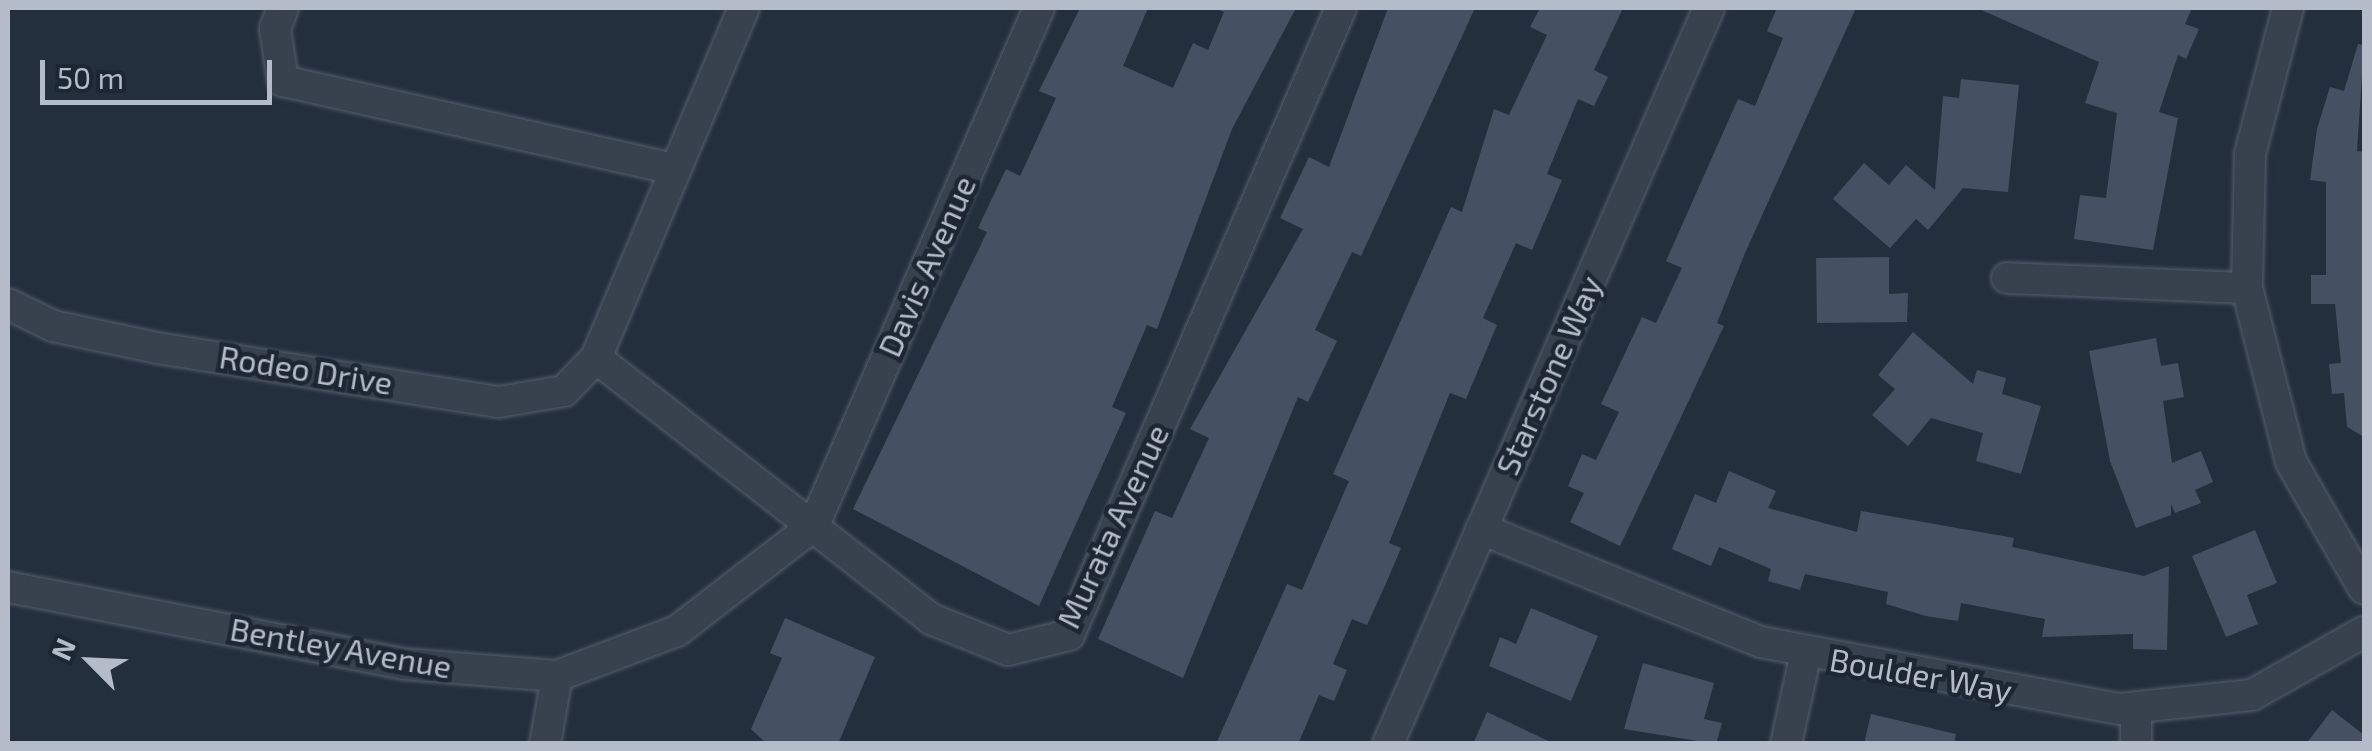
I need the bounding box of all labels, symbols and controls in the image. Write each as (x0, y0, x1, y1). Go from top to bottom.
scale bar (45, 40, 278, 102)
text: 50 m (57, 59, 124, 95)
street label: Davis Avenue (869, 169, 983, 363)
street label: Starstone Way (1487, 269, 1609, 481)
street label: Rodeo Drive (217, 336, 395, 402)
street label: Murata Avenue (1048, 418, 1176, 634)
street label: Bentley Avenue (227, 608, 455, 686)
north arrow (40, 611, 140, 711)
text: N (43, 633, 82, 665)
street label: Boulder Way (1826, 639, 2016, 709)

